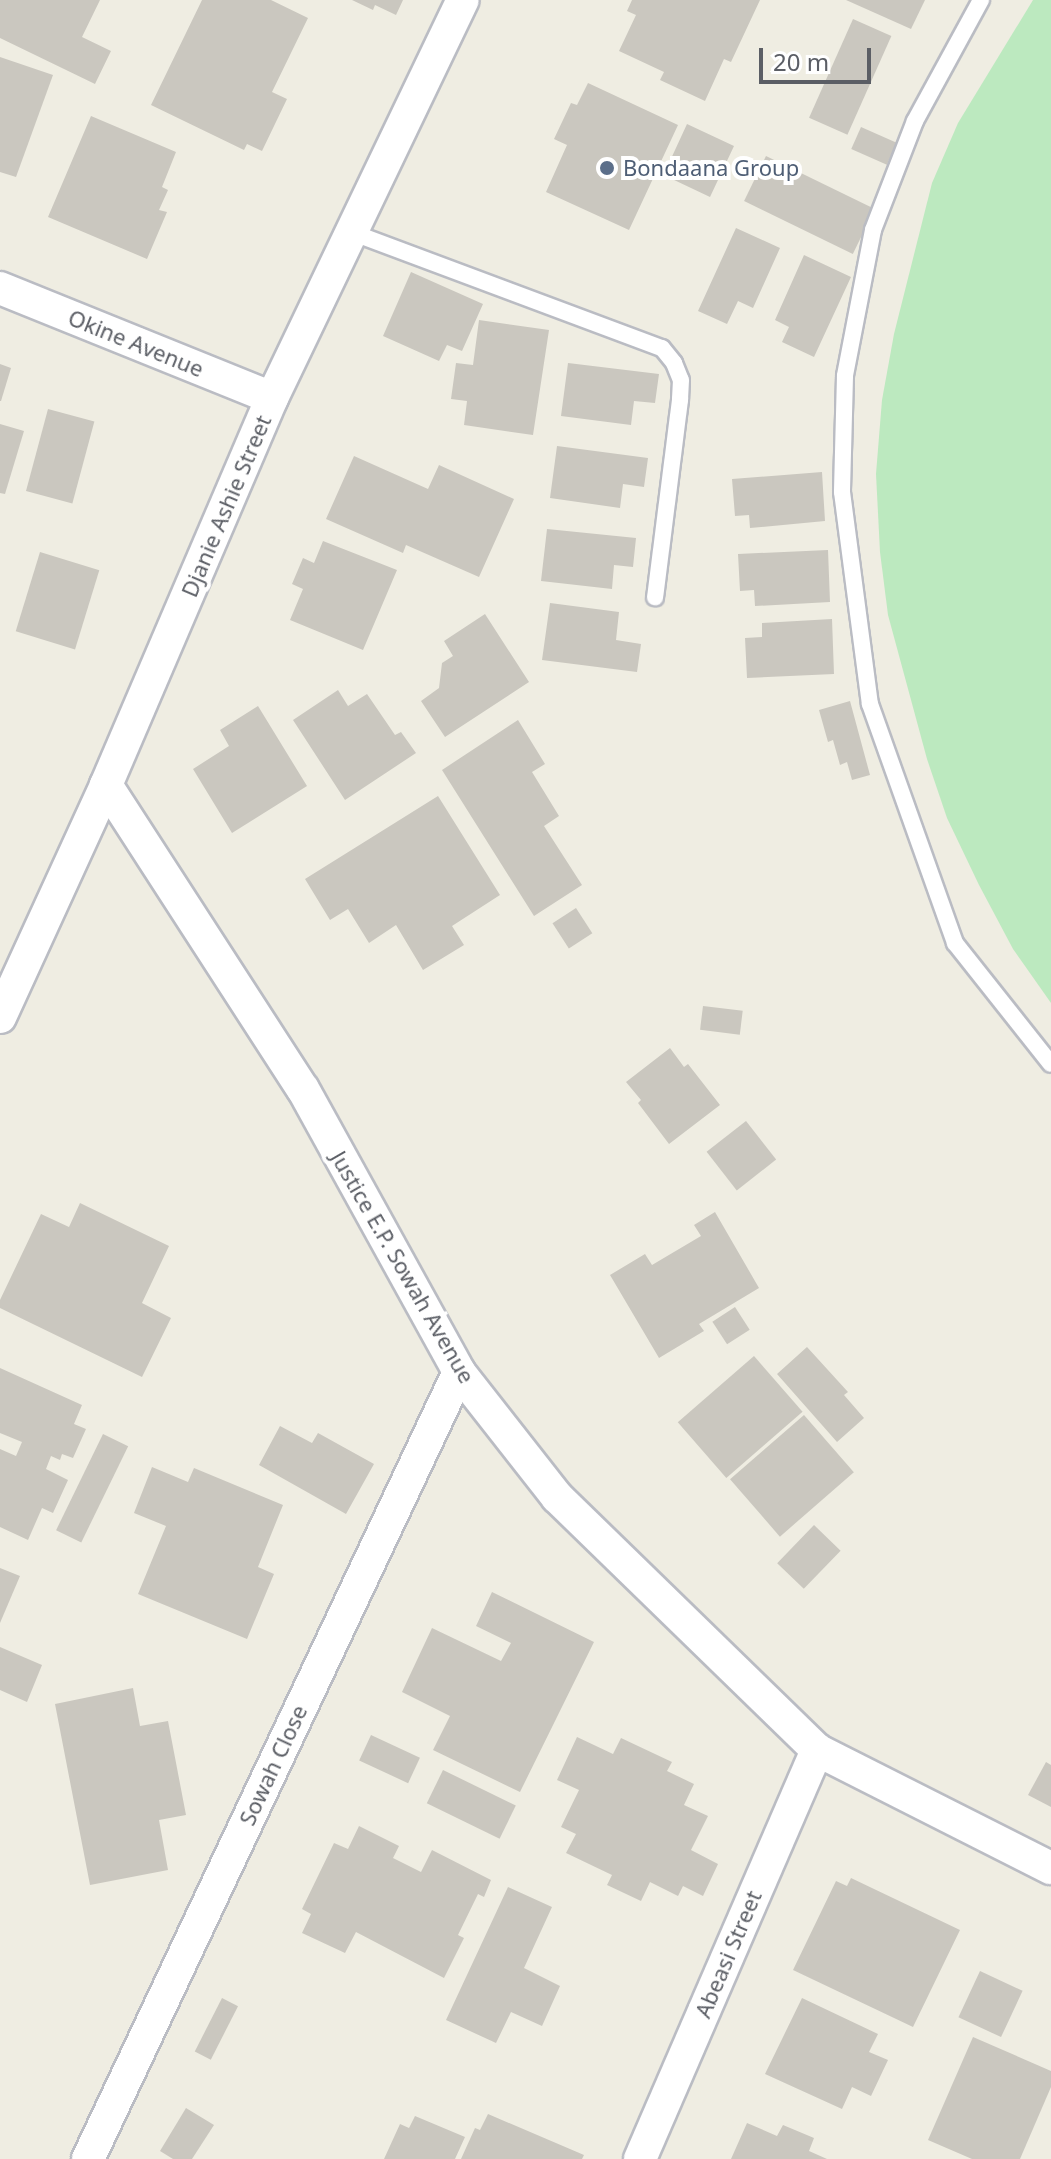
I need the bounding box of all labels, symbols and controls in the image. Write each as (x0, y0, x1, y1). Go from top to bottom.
scale bar (763, 32, 875, 82)
text: 20 m (773, 45, 829, 78)
place label: Bondaana Group (623, 155, 799, 181)
marker: Bondaana Group (598, 159, 616, 177)
street label: Okine Avenue (64, 304, 208, 382)
street label: Djanie Ashie Street (176, 411, 276, 601)
street label: Justice E.P. Sowah Avenue (326, 1146, 480, 1388)
street label: Sowah Close (234, 1701, 312, 1829)
street label: Abeasi Street (689, 1886, 767, 2022)

